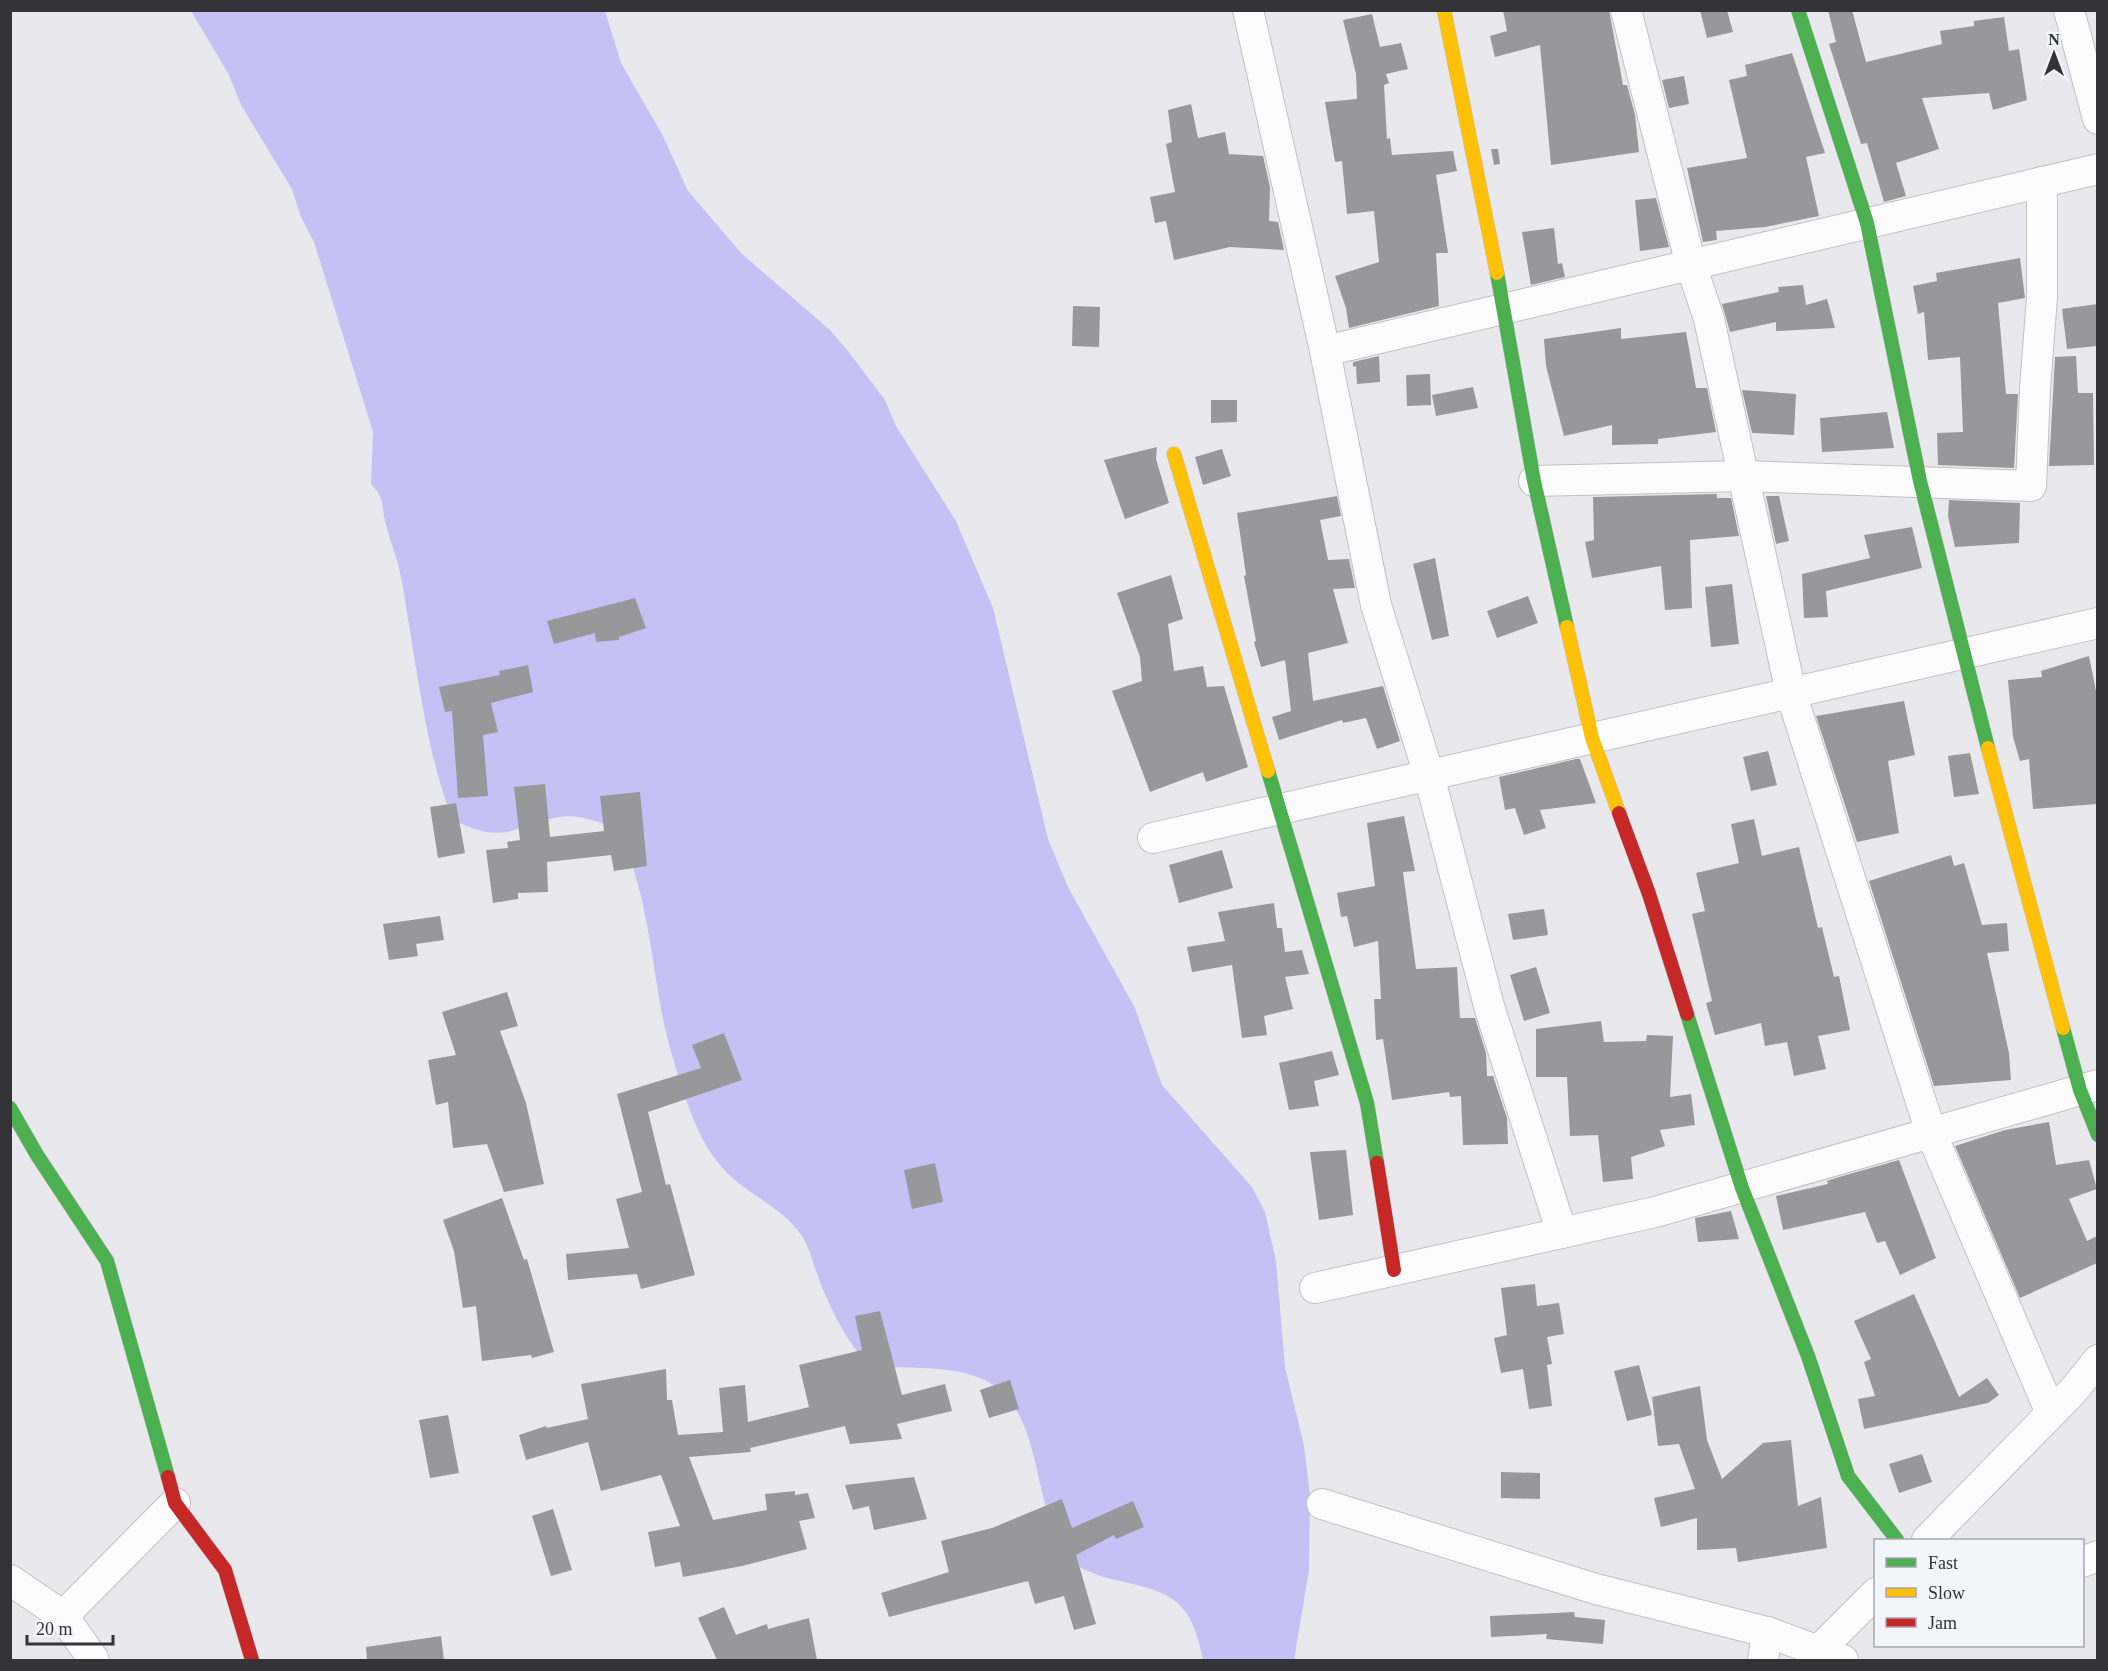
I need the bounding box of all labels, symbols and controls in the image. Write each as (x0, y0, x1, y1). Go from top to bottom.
north arrow (2024, 24, 2084, 84)
text: N (2048, 31, 2060, 48)
legend (1874, 1539, 2084, 1647)
text: Fast (1928, 1553, 1958, 1573)
text: Slow (1928, 1583, 1965, 1603)
scale bar (27, 1608, 112, 1646)
text: Jam (1928, 1613, 1957, 1633)
text: 20 m (36, 1619, 73, 1639)

